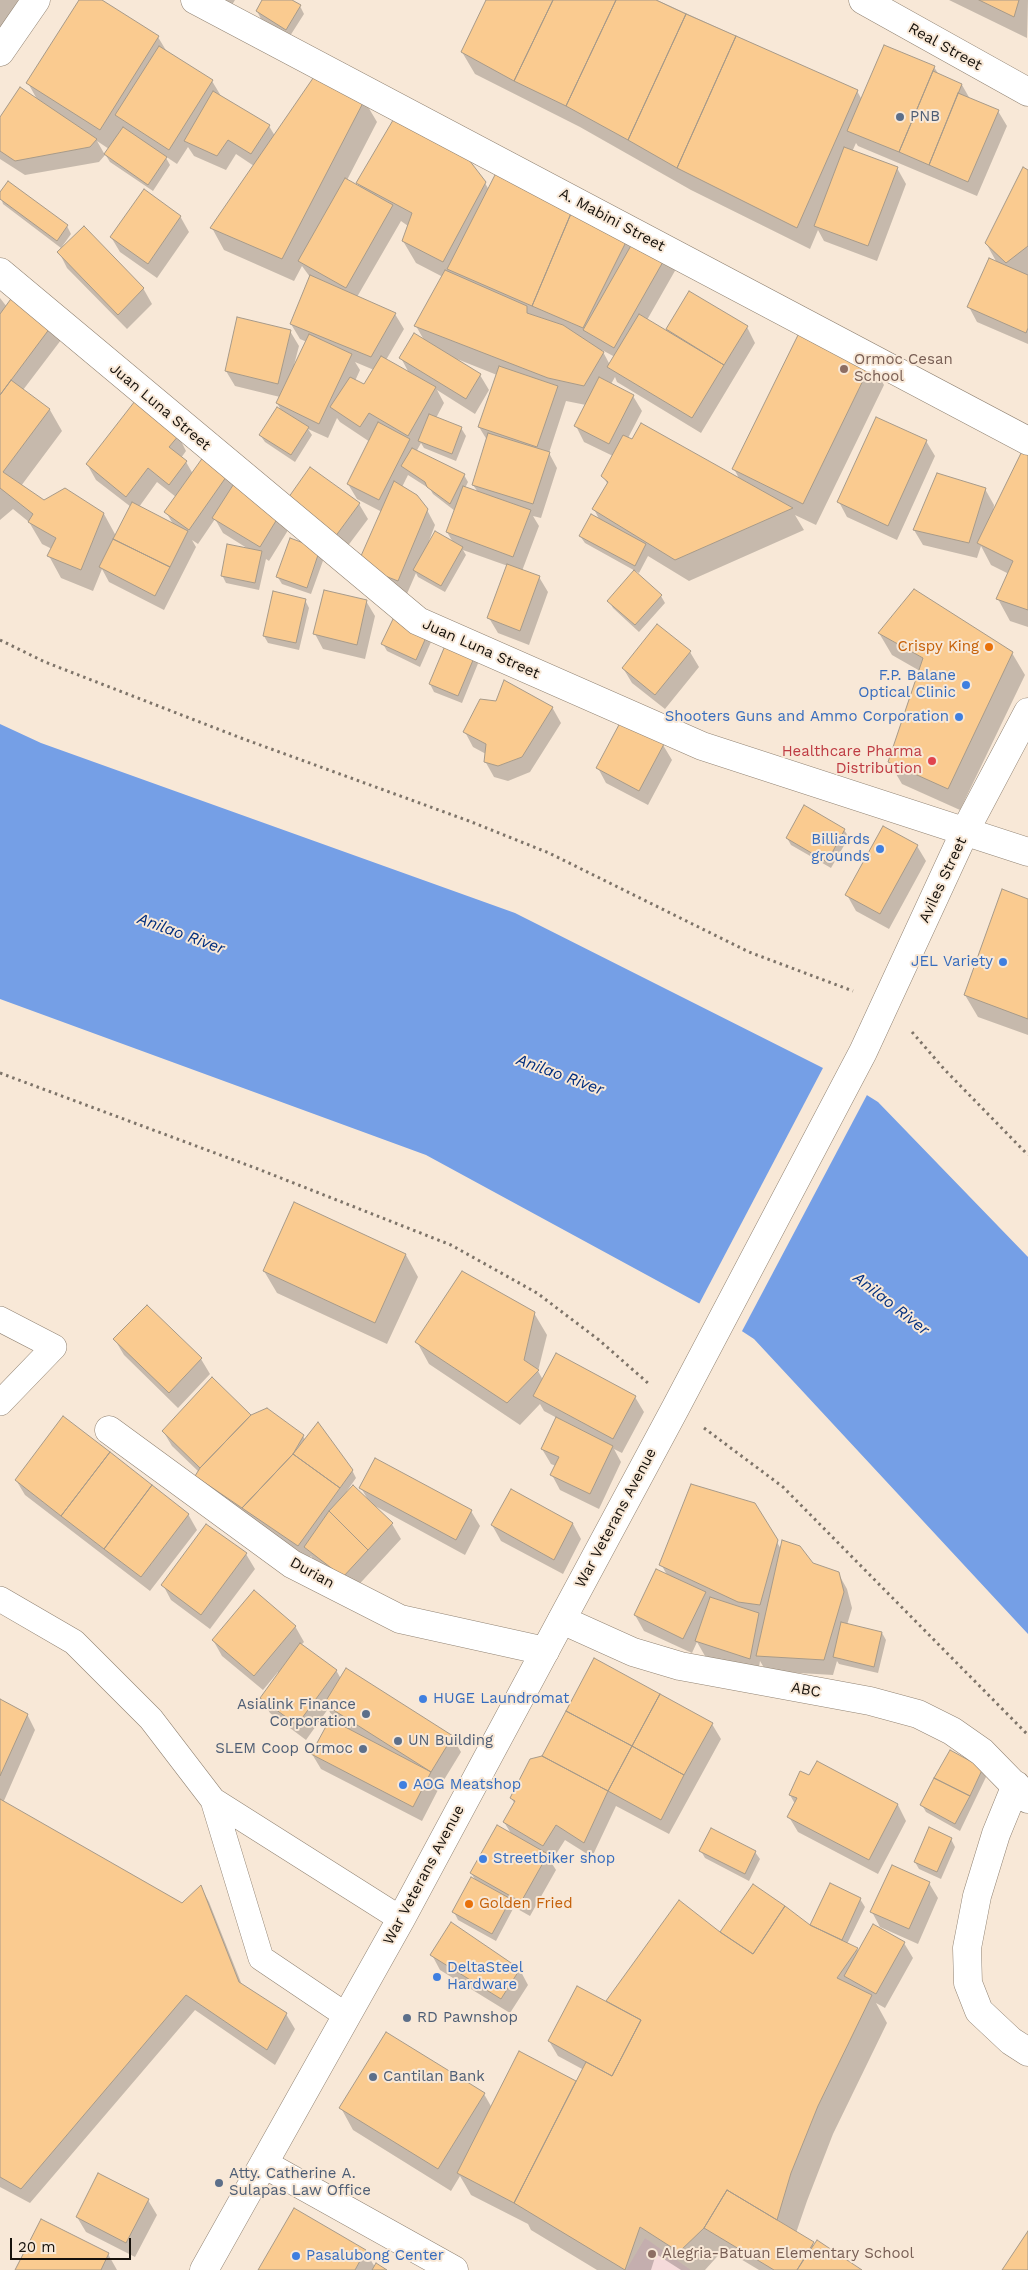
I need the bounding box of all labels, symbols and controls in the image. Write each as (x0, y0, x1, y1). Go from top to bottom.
street label: Real Street (905, 19, 985, 75)
place label: PNB (910, 108, 940, 126)
marker: PNB (894, 111, 906, 123)
street label: A. Mabini Street (556, 185, 668, 255)
place label: Ormoc Cesan School (854, 351, 953, 386)
street label: Juan Luna Street (106, 359, 214, 455)
marker: Ormoc Cesan School (838, 363, 850, 375)
street label: Juan Luna Street (420, 615, 542, 683)
place label: Crispy King (898, 638, 979, 656)
marker: Crispy King (983, 641, 995, 653)
place label: F.P. Balane Optical Clinic (858, 667, 956, 702)
marker: F.P. Balane Optical Clinic (960, 679, 972, 691)
place label: Shooters Guns and Ammo Corporation (665, 708, 949, 726)
marker: Shooters Guns and Ammo Corporation (953, 711, 965, 723)
place label: Healthcare Pharma Distribution (782, 743, 922, 778)
marker: Healthcare Pharma Distribution (926, 755, 938, 767)
place label: Billiards grounds (811, 831, 870, 866)
street label: Aviles Street (915, 834, 971, 926)
marker: Billiards grounds (874, 843, 886, 855)
water label: Anilao River (135, 909, 227, 959)
place label: JEL Variety (911, 953, 993, 971)
marker: JEL Variety (997, 956, 1009, 968)
water label: Anilao River (514, 1050, 606, 1100)
water label: Anilao River (849, 1268, 933, 1340)
street label: War Veterans Avenue (572, 1445, 660, 1591)
street label: Durian (287, 1554, 337, 1592)
street label: ABC (790, 1679, 822, 1701)
place label: HUGE Laundromat (433, 1690, 569, 1708)
marker: HUGE Laundromat (417, 1693, 429, 1705)
place label: Asialink Finance Corporation (237, 1696, 356, 1731)
marker: Asialink Finance Corporation (360, 1708, 372, 1720)
place label: UN Building (408, 1732, 493, 1750)
marker: UN Building (392, 1735, 404, 1747)
place label: SLEM Coop Ormoc (215, 1740, 353, 1758)
marker: SLEM Coop Ormoc (357, 1743, 369, 1755)
place label: AOG Meatshop (413, 1776, 521, 1794)
marker: AOG Meatshop (397, 1779, 409, 1791)
street label: War Veterans Avenue (380, 1802, 468, 1948)
place label: Streetbiker shop (493, 1850, 615, 1868)
marker: Streetbiker shop (477, 1853, 489, 1865)
place label: Golden Fried (479, 1895, 573, 1913)
marker: Golden Fried (463, 1898, 475, 1910)
place label: DeltaSteel Hardware (447, 1959, 523, 1994)
marker: DeltaSteel Hardware (431, 1971, 443, 1983)
place label: RD Pawnshop (417, 2009, 518, 2027)
marker: RD Pawnshop (401, 2012, 413, 2024)
place label: Cantilan Bank (383, 2068, 485, 2086)
marker: Cantilan Bank (367, 2071, 379, 2083)
place label: Atty. Catherine A. Sulapas Law Office (229, 2165, 371, 2200)
marker: Atty. Catherine A. Sulapas Law Office (213, 2177, 225, 2189)
scale bar (12, 2228, 134, 2260)
text: 20 m (18, 2238, 56, 2256)
place label: Alegria-Batuan Elementary School (662, 2245, 914, 2263)
place label: Pasalubong Center (306, 2247, 444, 2265)
marker: Alegria-Batuan Elementary School (646, 2248, 658, 2260)
marker: Pasalubong Center (290, 2250, 302, 2262)

